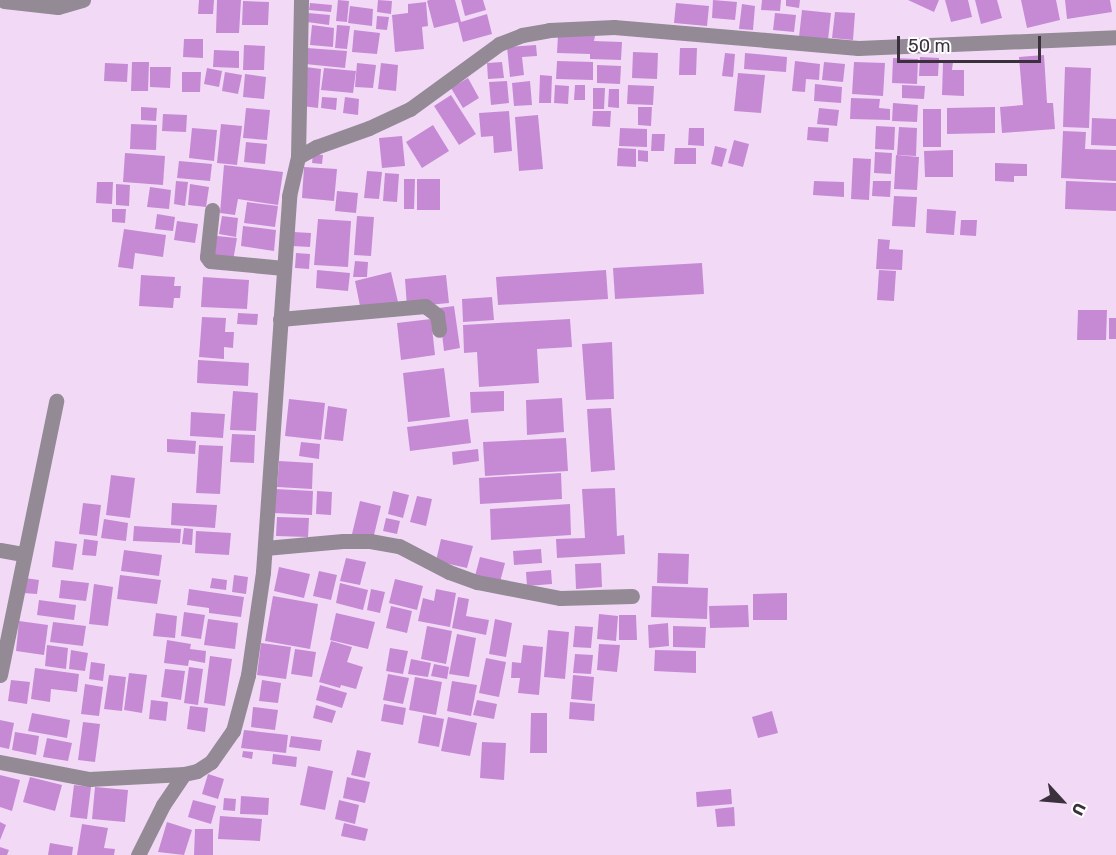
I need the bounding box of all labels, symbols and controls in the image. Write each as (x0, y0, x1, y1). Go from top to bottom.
scale bar (900, 24, 1044, 62)
text: 50 m (908, 35, 951, 57)
north arrow (1032, 771, 1092, 831)
text: U (1068, 800, 1090, 818)

